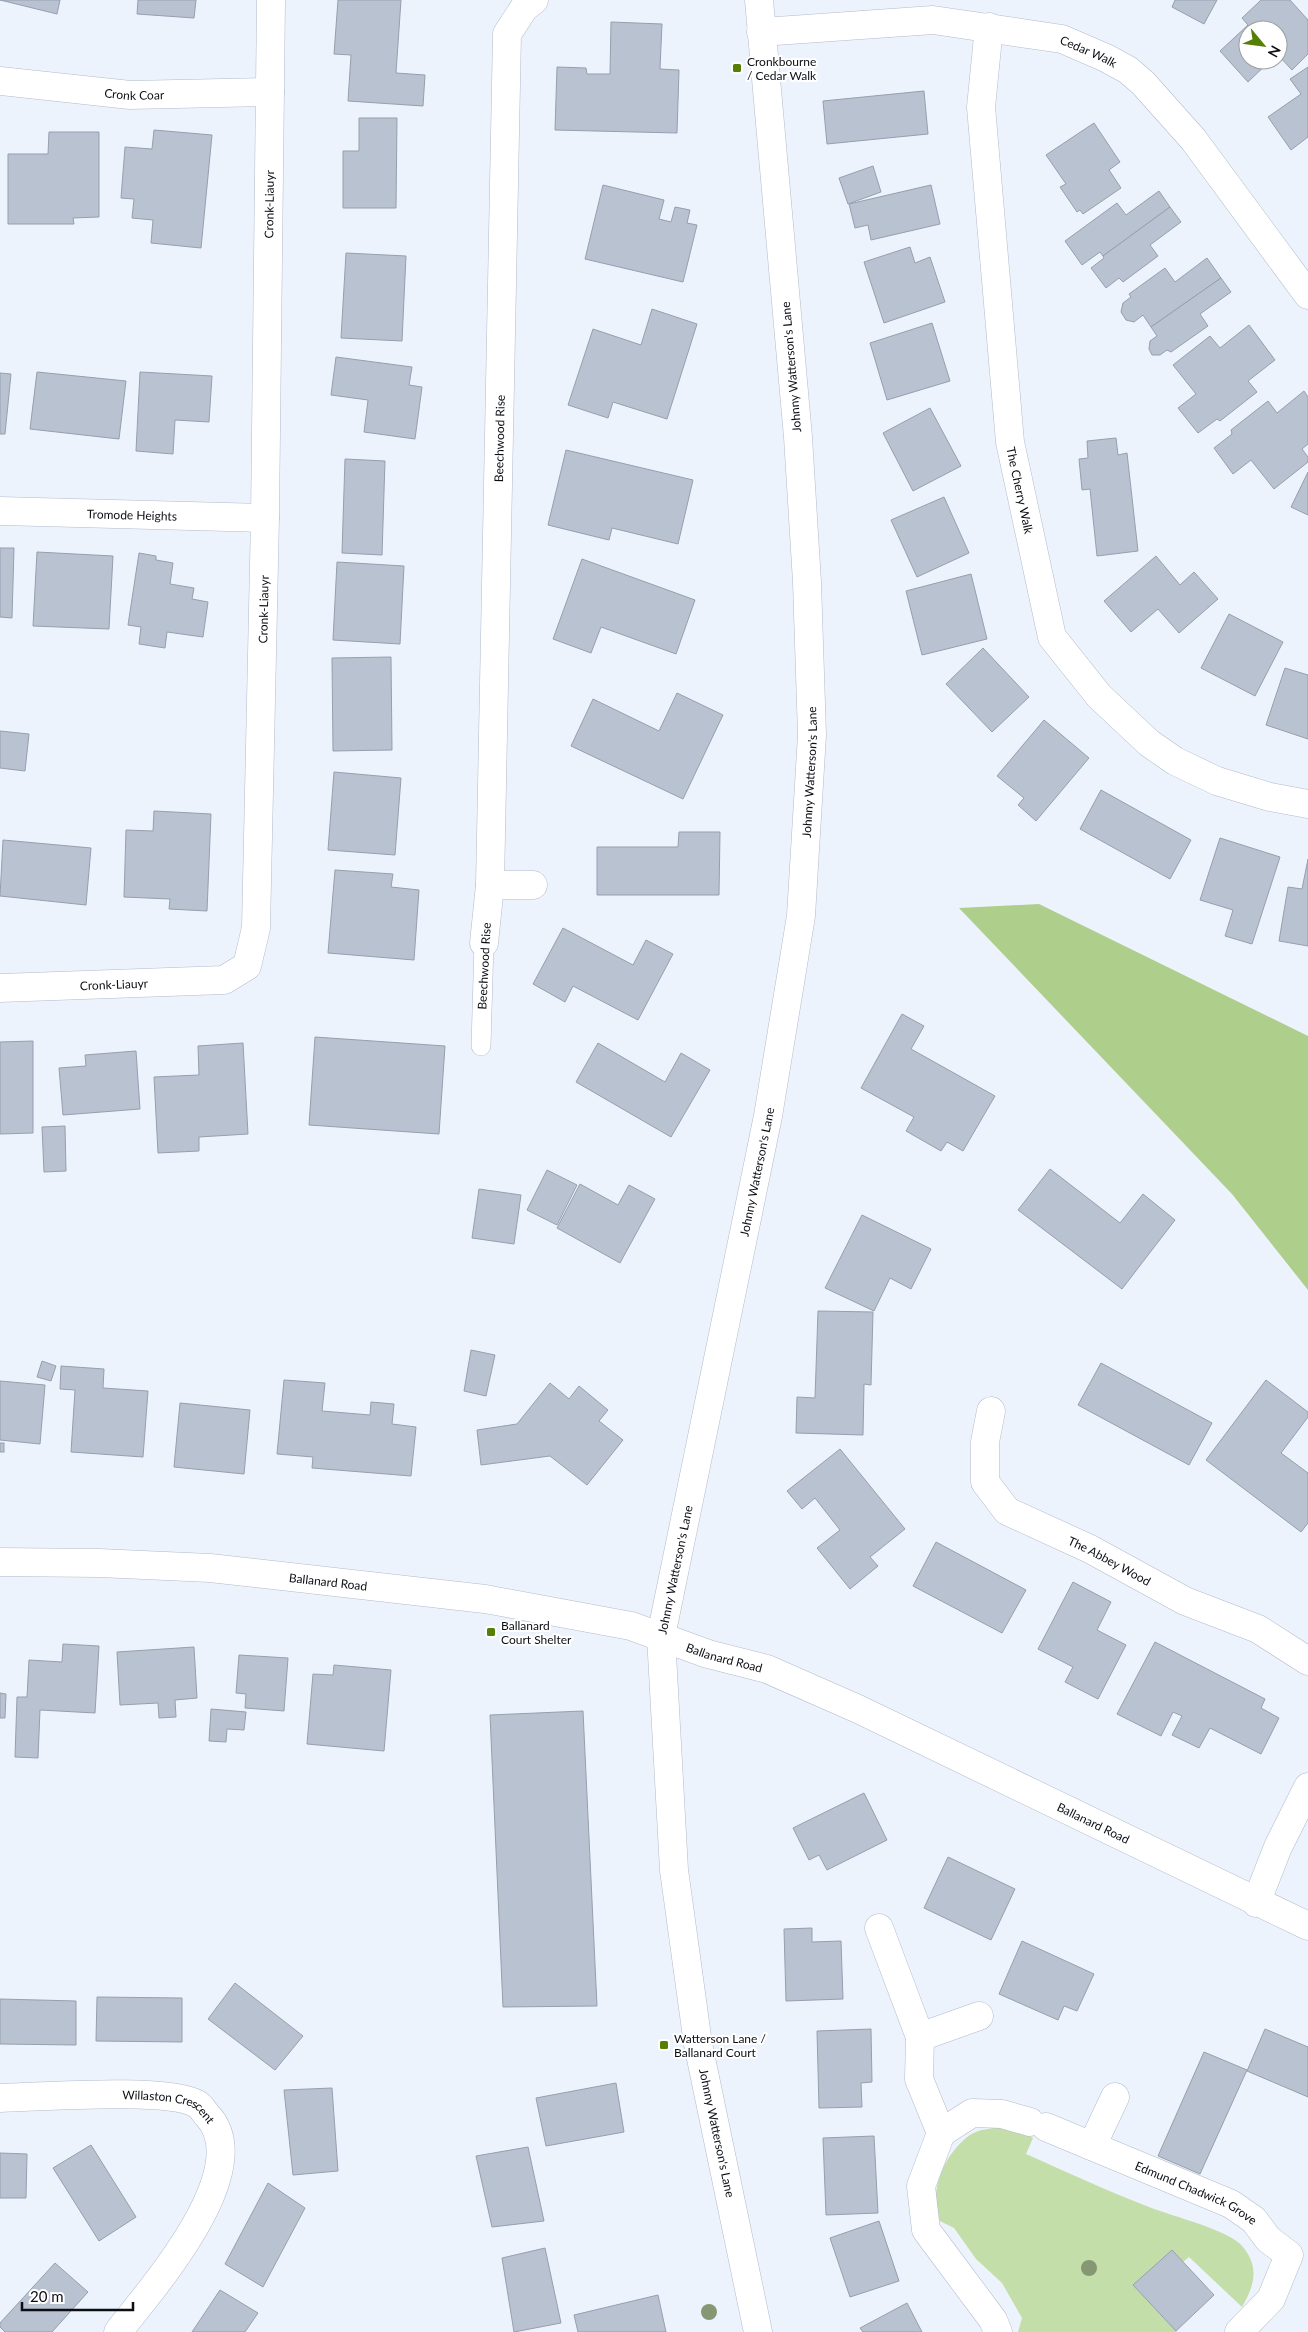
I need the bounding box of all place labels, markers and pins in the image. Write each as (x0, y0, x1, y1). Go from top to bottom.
place label: Cronkbourne / Cedar Walk (747, 54, 817, 83)
marker: Cronkbourne / Cedar Walk (731, 62, 743, 74)
place label: Ballanard Court Shelter (501, 1618, 572, 1647)
marker: Ballanard Court Shelter (485, 1626, 497, 1638)
place label: Watterson Lane / Ballanard Court (674, 2031, 766, 2060)
marker: Watterson Lane / Ballanard Court (658, 2039, 670, 2051)

